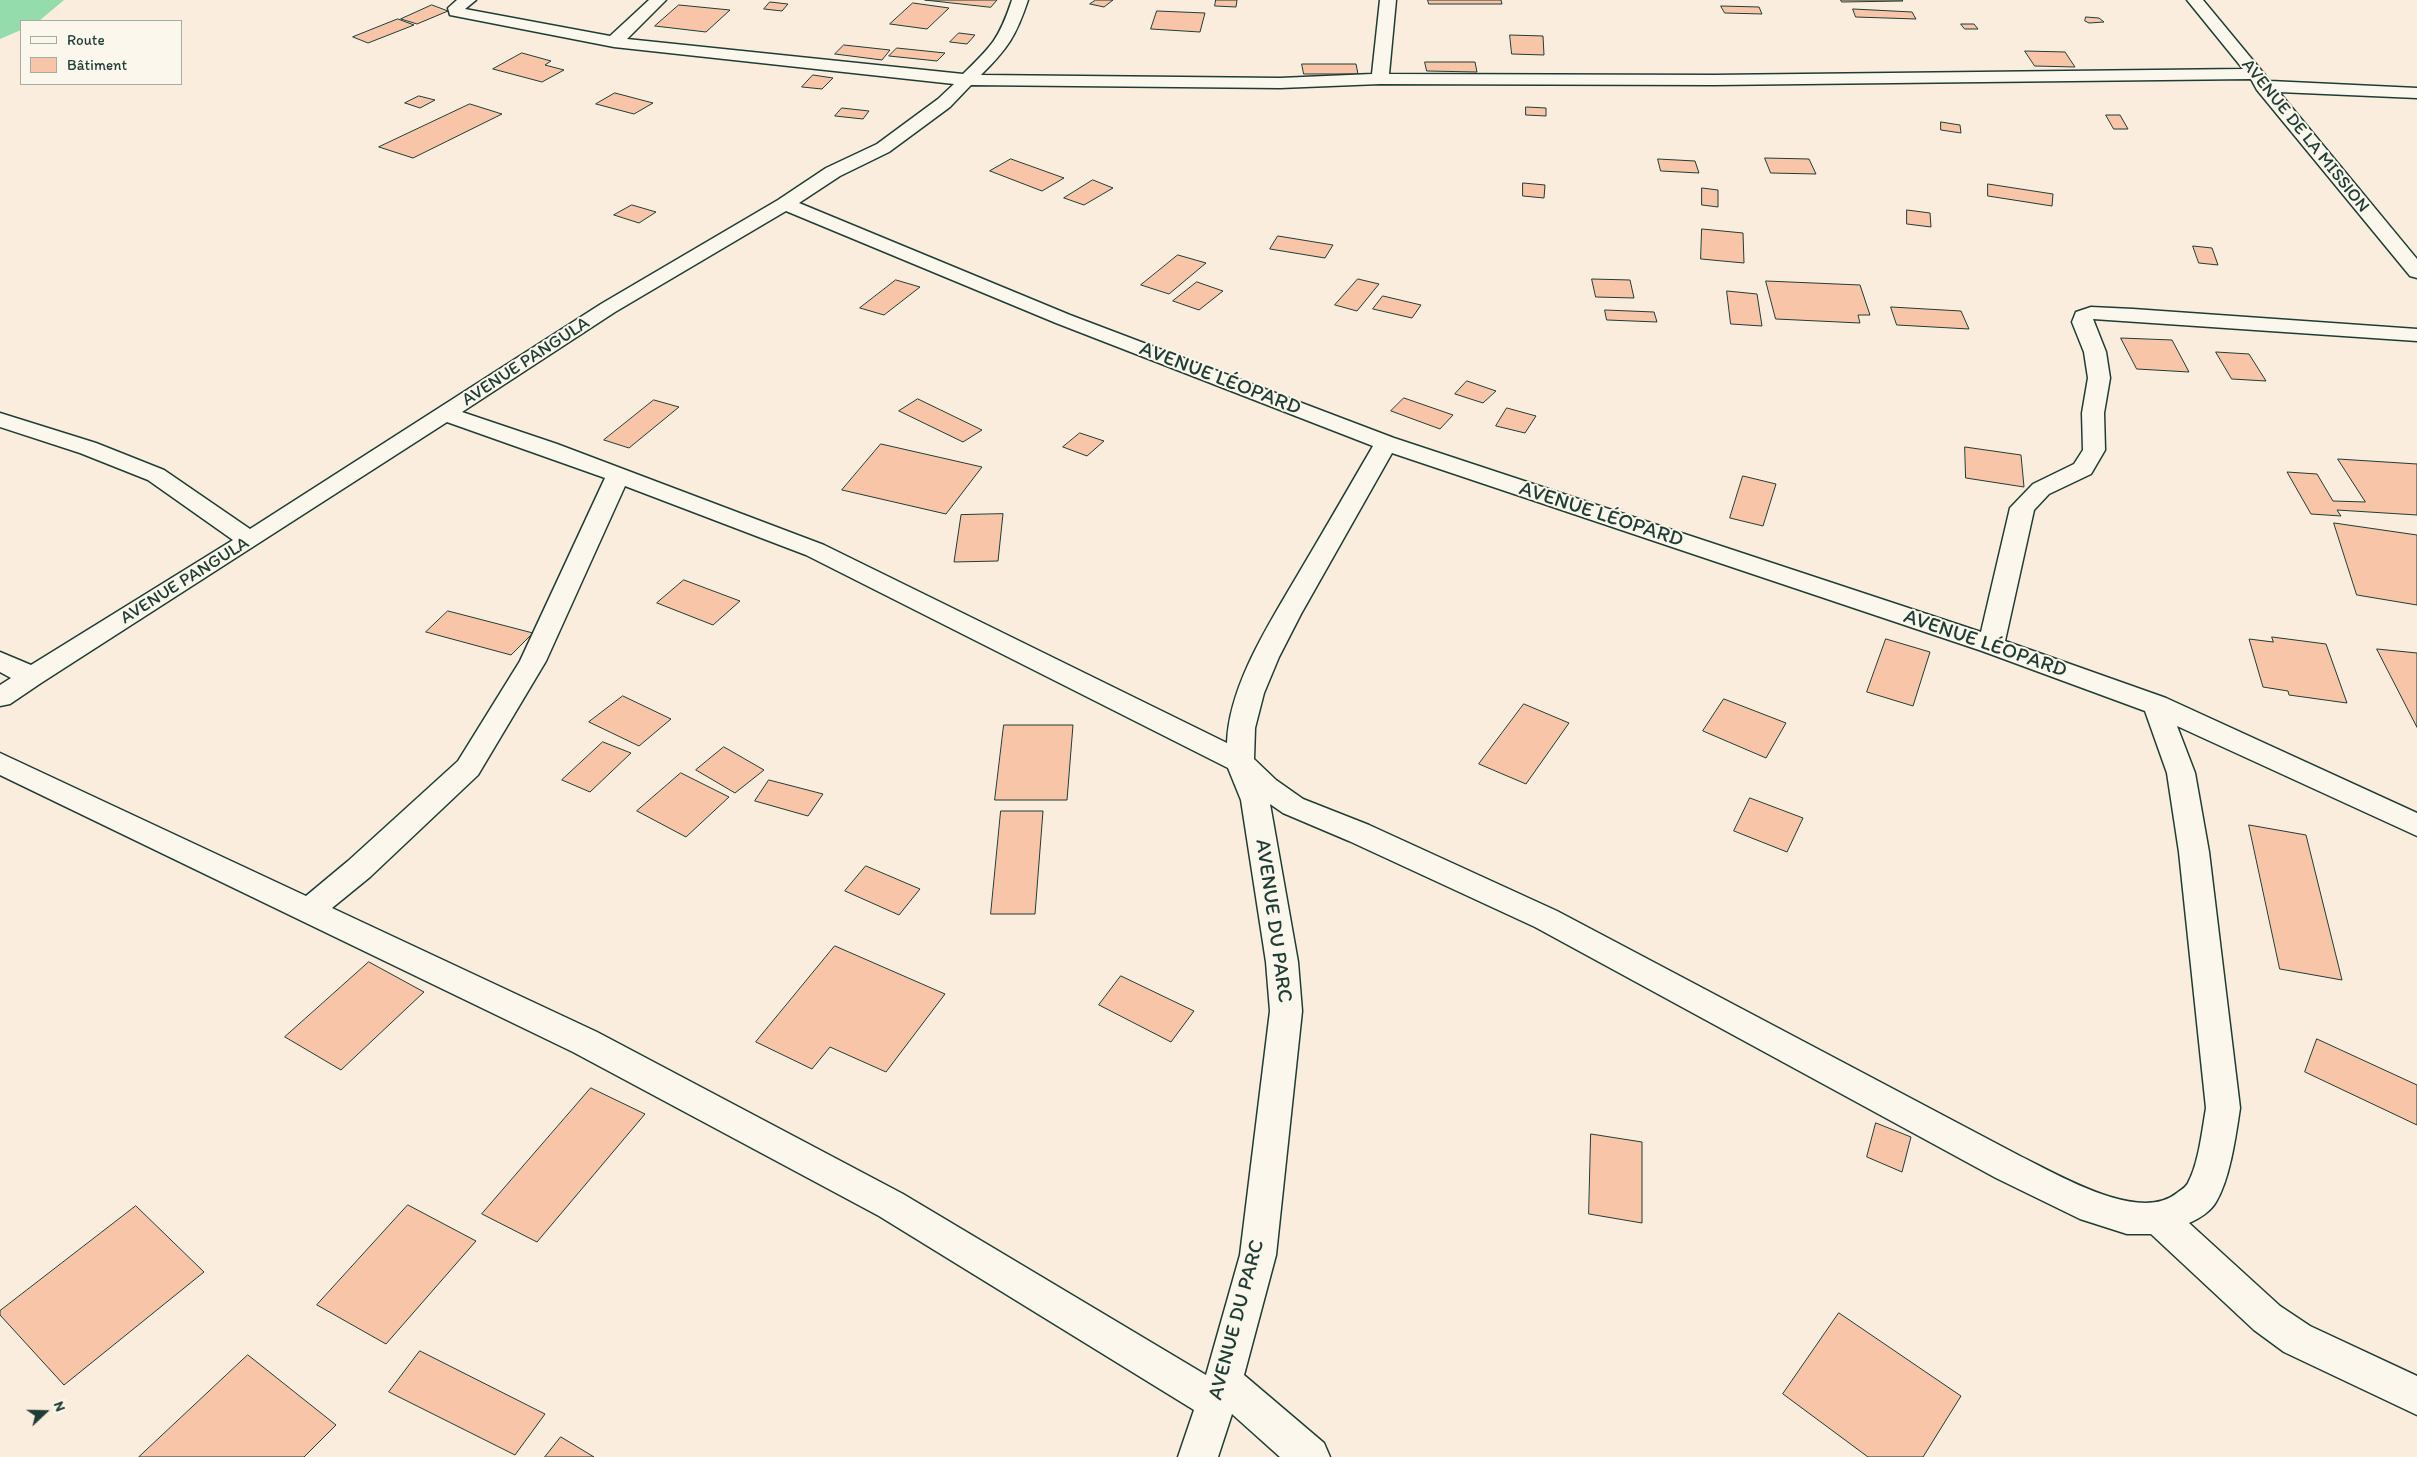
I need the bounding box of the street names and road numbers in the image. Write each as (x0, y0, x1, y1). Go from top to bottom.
street label: AVENUE DE LA MISSION (2236, 55, 2374, 217)
street label: AVENUE PANGULA (458, 313, 594, 411)
street label: AVENUE LÉOPARD (1136, 337, 1304, 421)
street label: AVENUE LÉOPARD (1516, 477, 1686, 553)
street label: AVENUE PANGULA (117, 533, 253, 629)
street label: AVENUE LÉOPARD (1900, 604, 2070, 684)
street label: AVENUE DU PARC (1249, 838, 1297, 1004)
street label: AVENUE DU PARC (1203, 1237, 1271, 1403)

